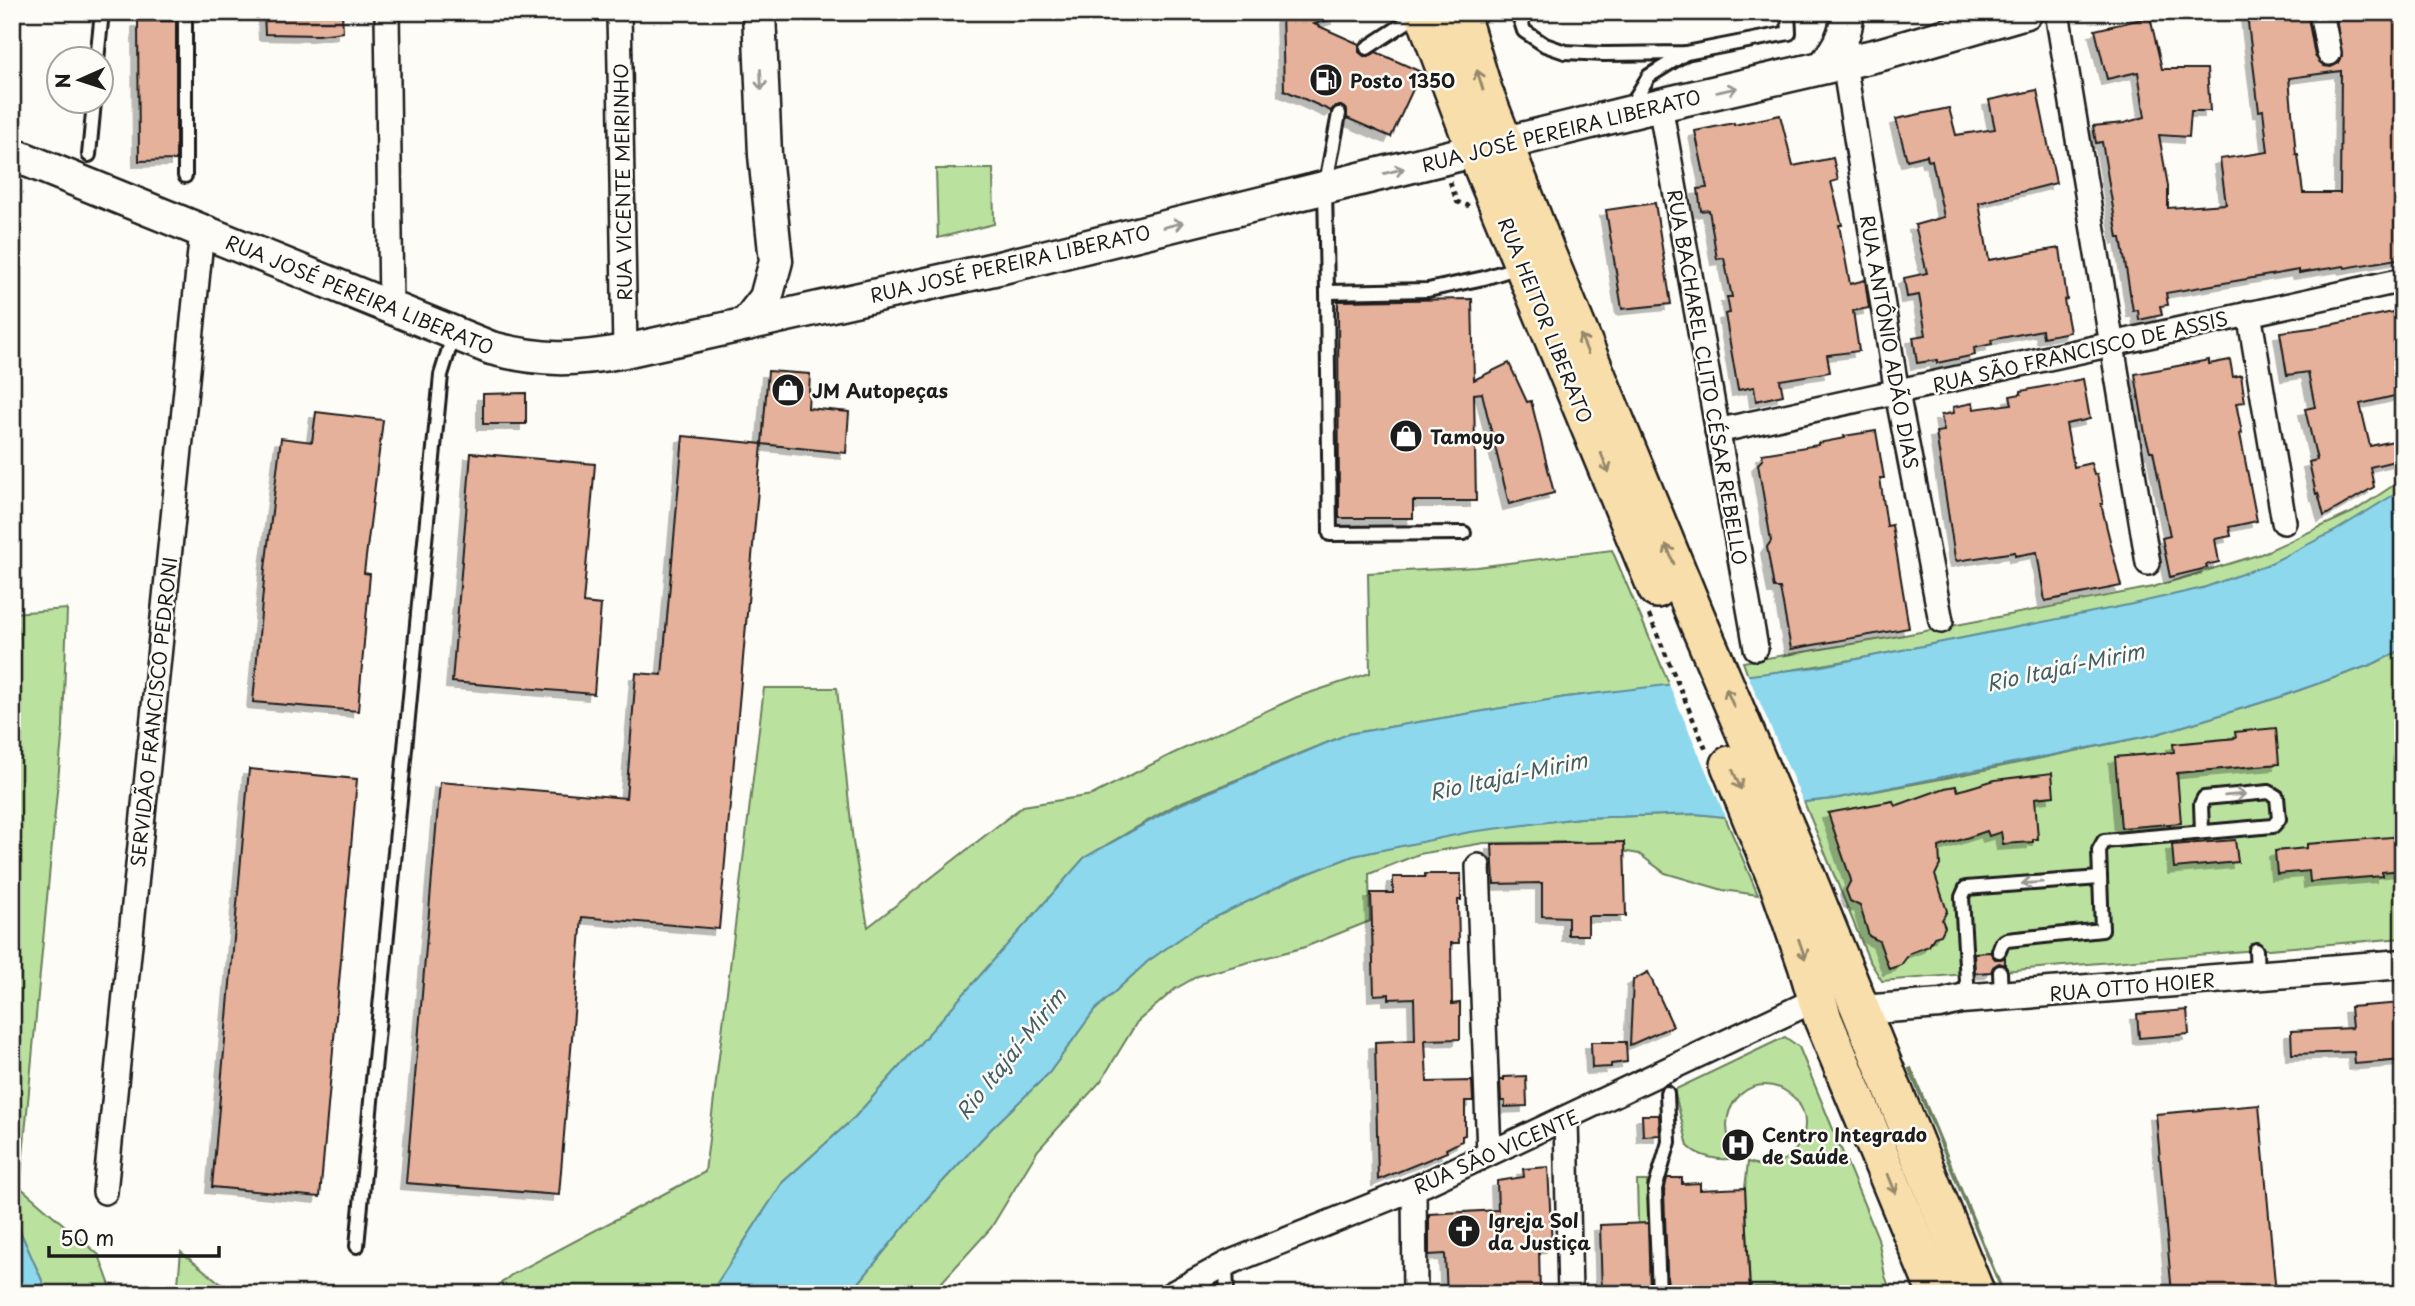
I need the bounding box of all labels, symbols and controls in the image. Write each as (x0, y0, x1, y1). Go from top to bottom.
north arrow (46, 46, 116, 116)
fuel station icon: Posto 1350 (1307, 61, 1345, 99)
street label: RUA VICENTE MEIRINHO (606, 63, 638, 301)
place label: Posto 1350 (1350, 66, 1455, 94)
one-way arrow (755, 69, 768, 91)
one-way arrow (1473, 70, 1486, 92)
text: N (48, 73, 76, 89)
street label: RUA JOSÉ PEREIRA LIBERATO (1418, 82, 1704, 178)
one-way arrow (1715, 82, 1738, 96)
one-way arrow (1382, 164, 1405, 177)
street label: RUA BACHAREL CLITO CÉSAR REBELLO (1661, 187, 1755, 567)
street label: RUA HEITOR LIBERATO (1492, 213, 1600, 427)
street label: RUA ANTÔNIO ADÃO DIAS (1854, 213, 1926, 471)
street label: RUA JOSÉ PEREIRA LIBERATO (867, 217, 1153, 309)
one-way arrow (1161, 218, 1184, 231)
street label: RUA JOSÉ PEREIRA LIBERATO (222, 227, 498, 361)
street label: RUA SÃO FRANCISCO DE ASSIS (1930, 303, 2230, 399)
one-way arrow (1576, 333, 1589, 355)
shop icon: JM Autopeças (769, 371, 807, 409)
place label: JM Autopeças (812, 376, 948, 404)
shop icon: Tamoyo (1387, 417, 1425, 455)
place label: Tamoyo (1430, 422, 1505, 450)
one-way arrow (1599, 452, 1612, 474)
one-way arrow (1663, 544, 1676, 565)
street label: SERVIDÃO FRANCISCO PEDRONI (123, 555, 183, 869)
water label: Rio Itajaí-Mirim (1983, 633, 2148, 698)
one-way arrow (1723, 688, 1736, 709)
water label: Rio Itajaí-Mirim (1426, 742, 1591, 807)
one-way arrow (1731, 769, 1744, 790)
one-way arrow (2223, 788, 2246, 801)
one-way arrow (2022, 877, 2044, 890)
one-way arrow (1797, 938, 1809, 960)
street label: RUA OTTO HOIER (2048, 965, 2216, 1007)
water label: Rio Itajaí-Mirim (947, 980, 1074, 1126)
street label: RUA SÃO VICENTE (1409, 1102, 1583, 1200)
place label: Centro Integrado de Saúde (1762, 1120, 1927, 1170)
hospital icon: Centro Integrado de Saúde (1719, 1126, 1757, 1164)
one-way arrow (1886, 1173, 1899, 1195)
place label: Igreja Sol da Justiça (1488, 1206, 1591, 1256)
church icon: Igreja Sol da Justiça (1445, 1212, 1483, 1250)
scale bar (49, 1215, 219, 1259)
text: 50 m (60, 1221, 114, 1253)

